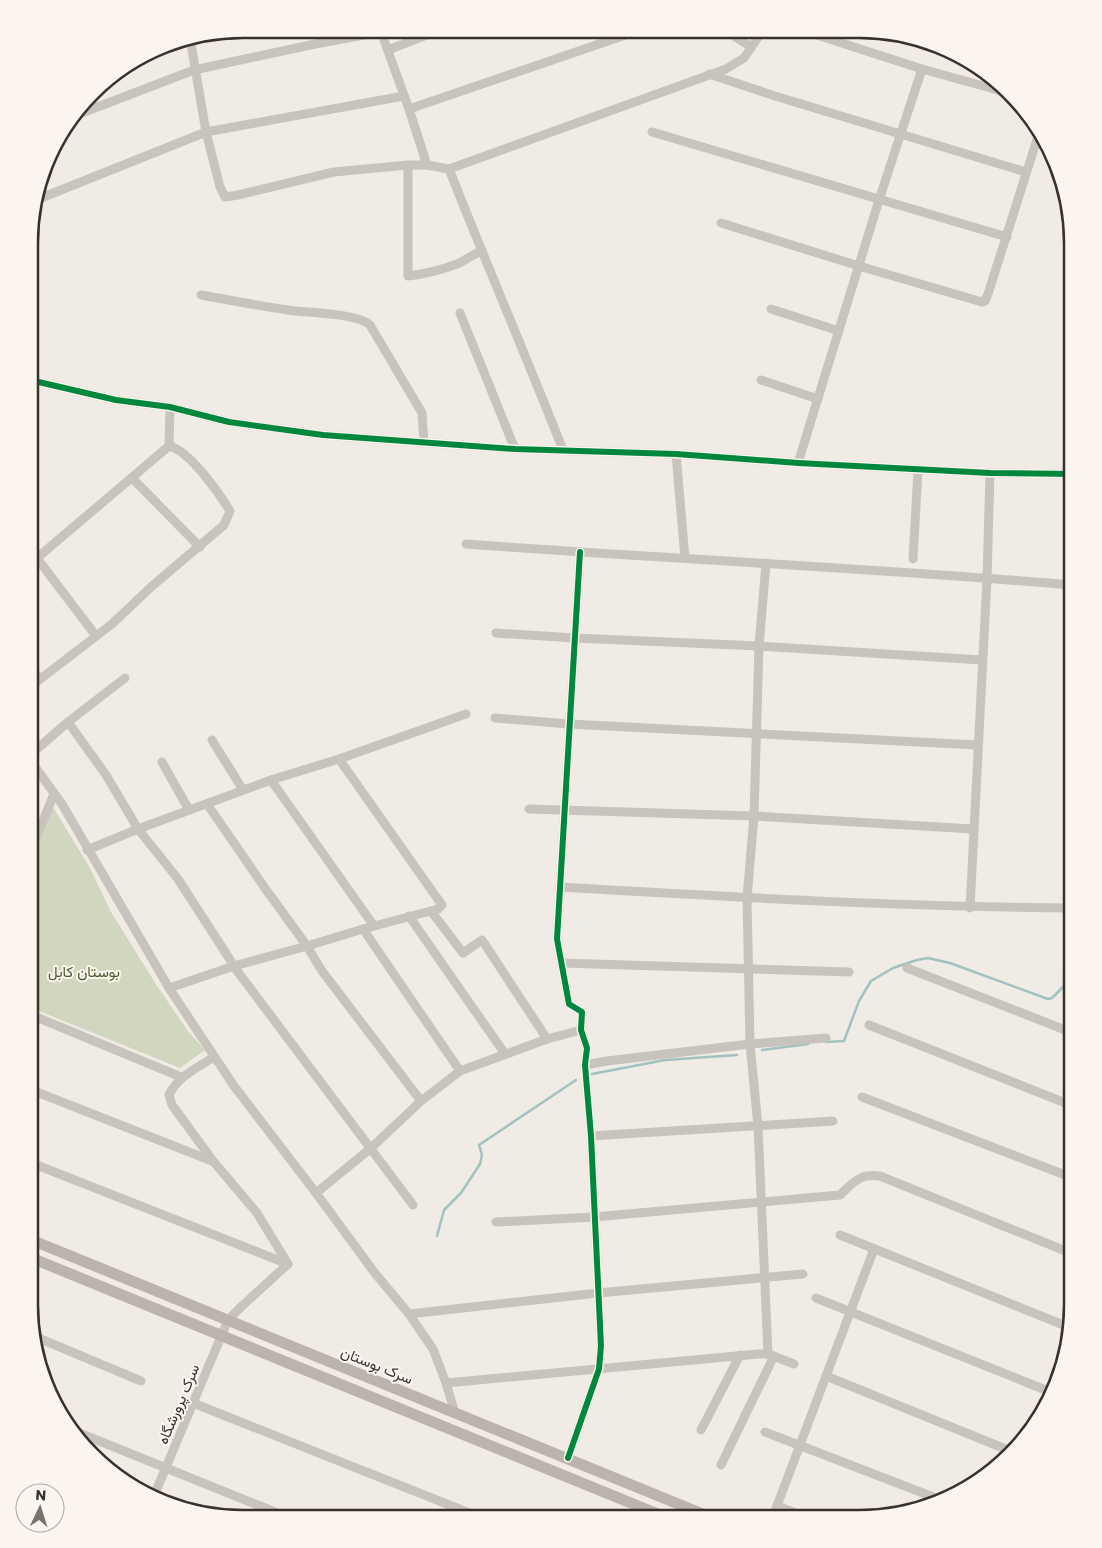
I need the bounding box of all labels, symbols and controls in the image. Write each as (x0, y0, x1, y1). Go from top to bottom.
park label: بوستان کابل (48, 961, 120, 982)
street label: سرک بوستان (338, 1341, 416, 1389)
street label: سرک پرورشگاه (152, 1361, 204, 1447)
north arrow (15, 1483, 65, 1533)
text: N (35, 1485, 47, 1505)

